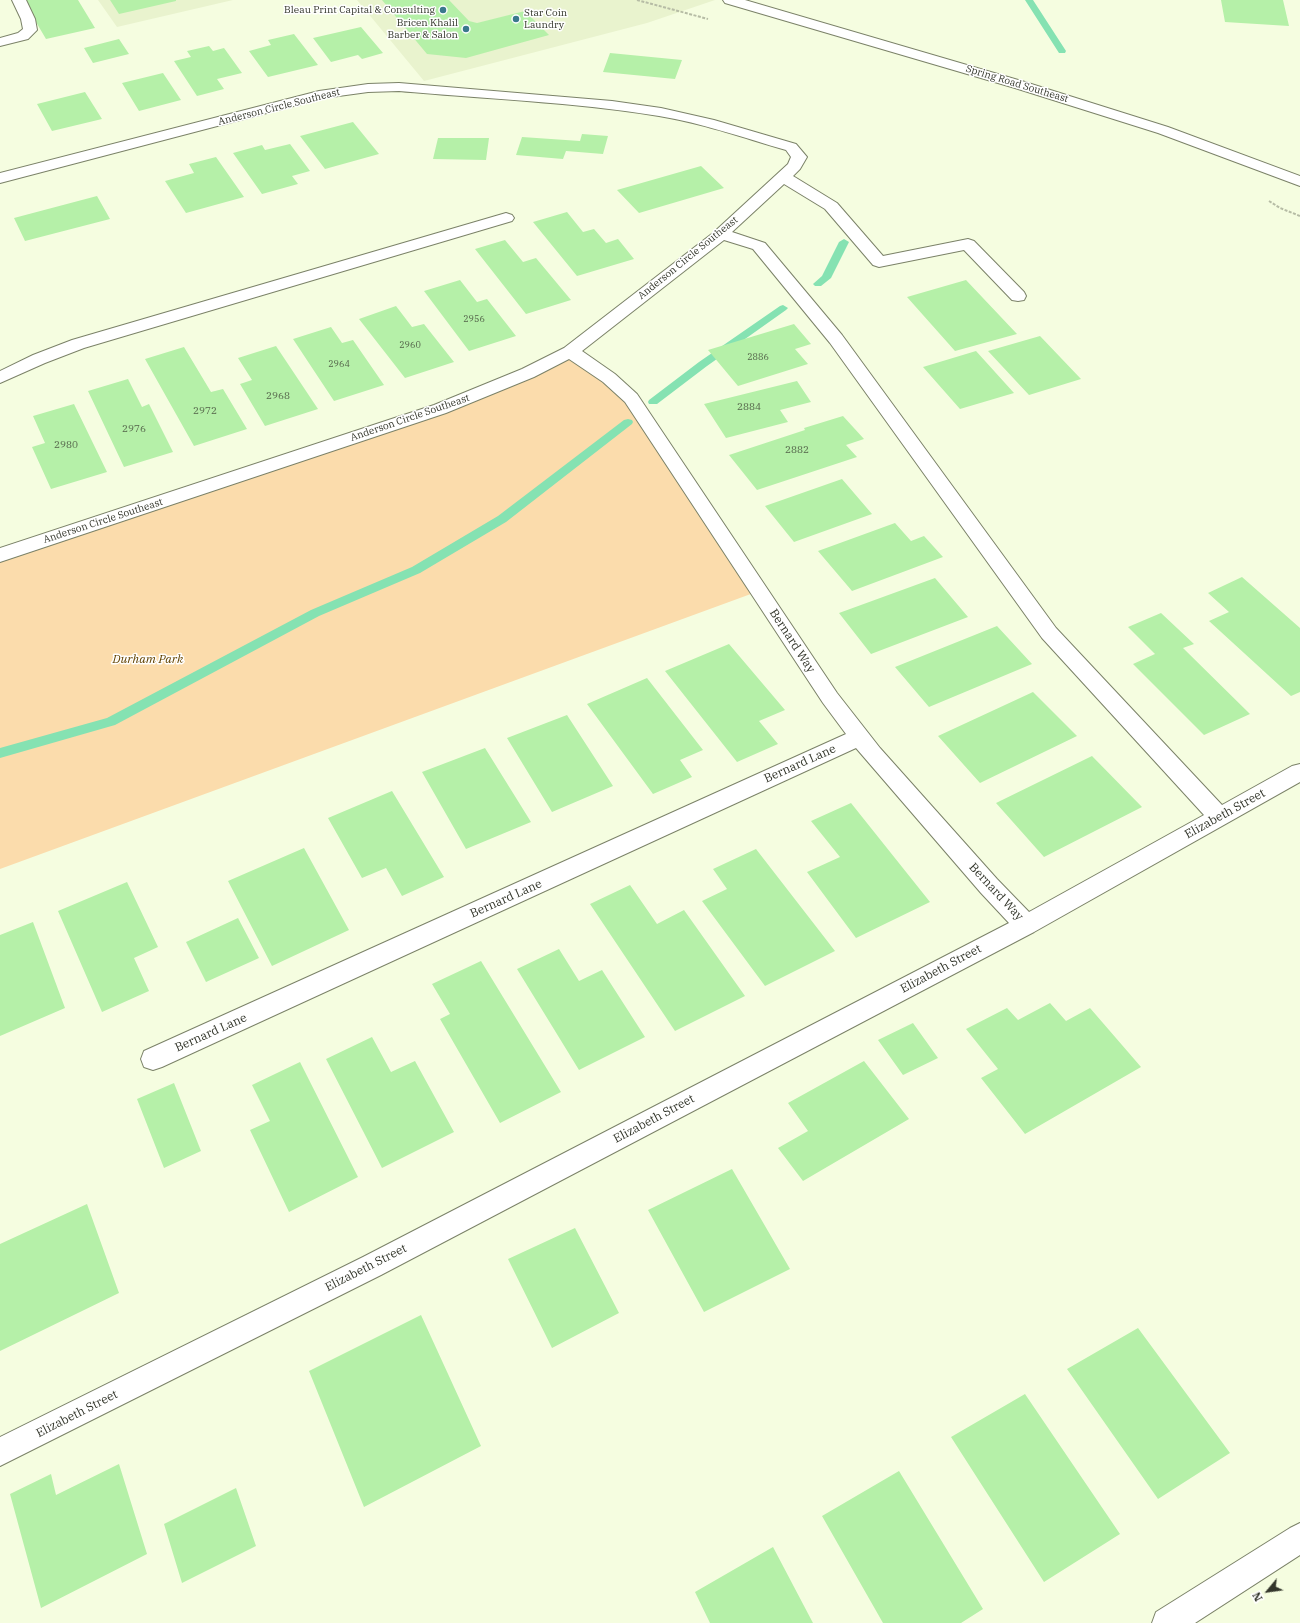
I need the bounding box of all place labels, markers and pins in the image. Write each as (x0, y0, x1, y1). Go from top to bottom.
place label: Bleau Print Capital & Consulting (284, 4, 435, 16)
marker: Bleau Print Capital & Consulting (438, 5, 448, 15)
place label: Star Coin Laundry (524, 7, 567, 30)
marker: Star Coin Laundry (511, 14, 521, 24)
place label: Bricen Khalil Barber & Salon (387, 17, 458, 40)
marker: Bricen Khalil Barber & Salon (461, 24, 471, 34)

